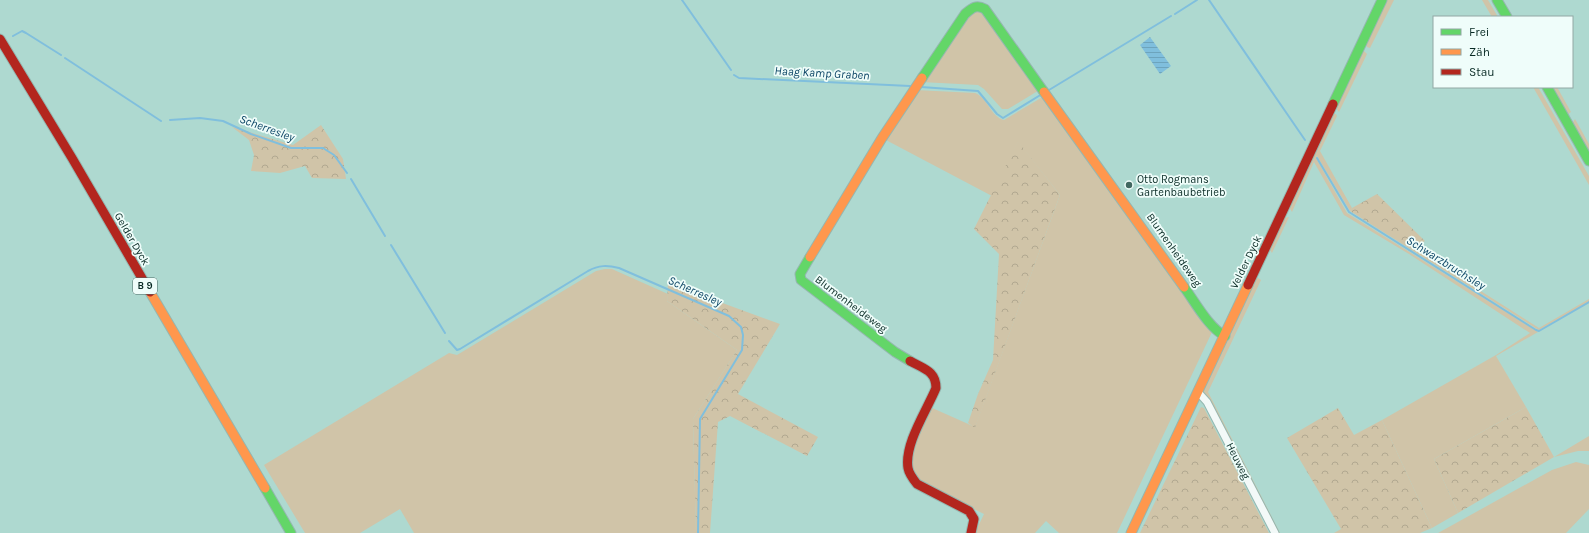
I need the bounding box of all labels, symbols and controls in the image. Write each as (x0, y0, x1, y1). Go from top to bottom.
legend (1433, 16, 1573, 88)
text: Frei (1469, 25, 1489, 39)
text: Zäh (1469, 45, 1490, 59)
water label: Haag Kamp Graben (774, 64, 870, 82)
text: Stau (1469, 65, 1495, 79)
water label: Scherresley (238, 112, 297, 145)
place label: Otto Rogmans Gartenbaubetrieb (1137, 173, 1226, 199)
marker: Otto Rogmans Gartenbaubetrieb (1124, 180, 1134, 190)
street label: Gelder Dyck (112, 210, 152, 268)
street label: Blumenheideweg (1144, 211, 1205, 290)
street label: Velder Dyck (1228, 233, 1264, 291)
water label: Schwarzbruchsley (1404, 233, 1489, 293)
water label: Scherresley (666, 273, 725, 309)
street label: Blumenheideweg (812, 273, 890, 336)
road number: B 9 (133, 278, 157, 294)
street label: Heuweg (1223, 440, 1253, 482)

